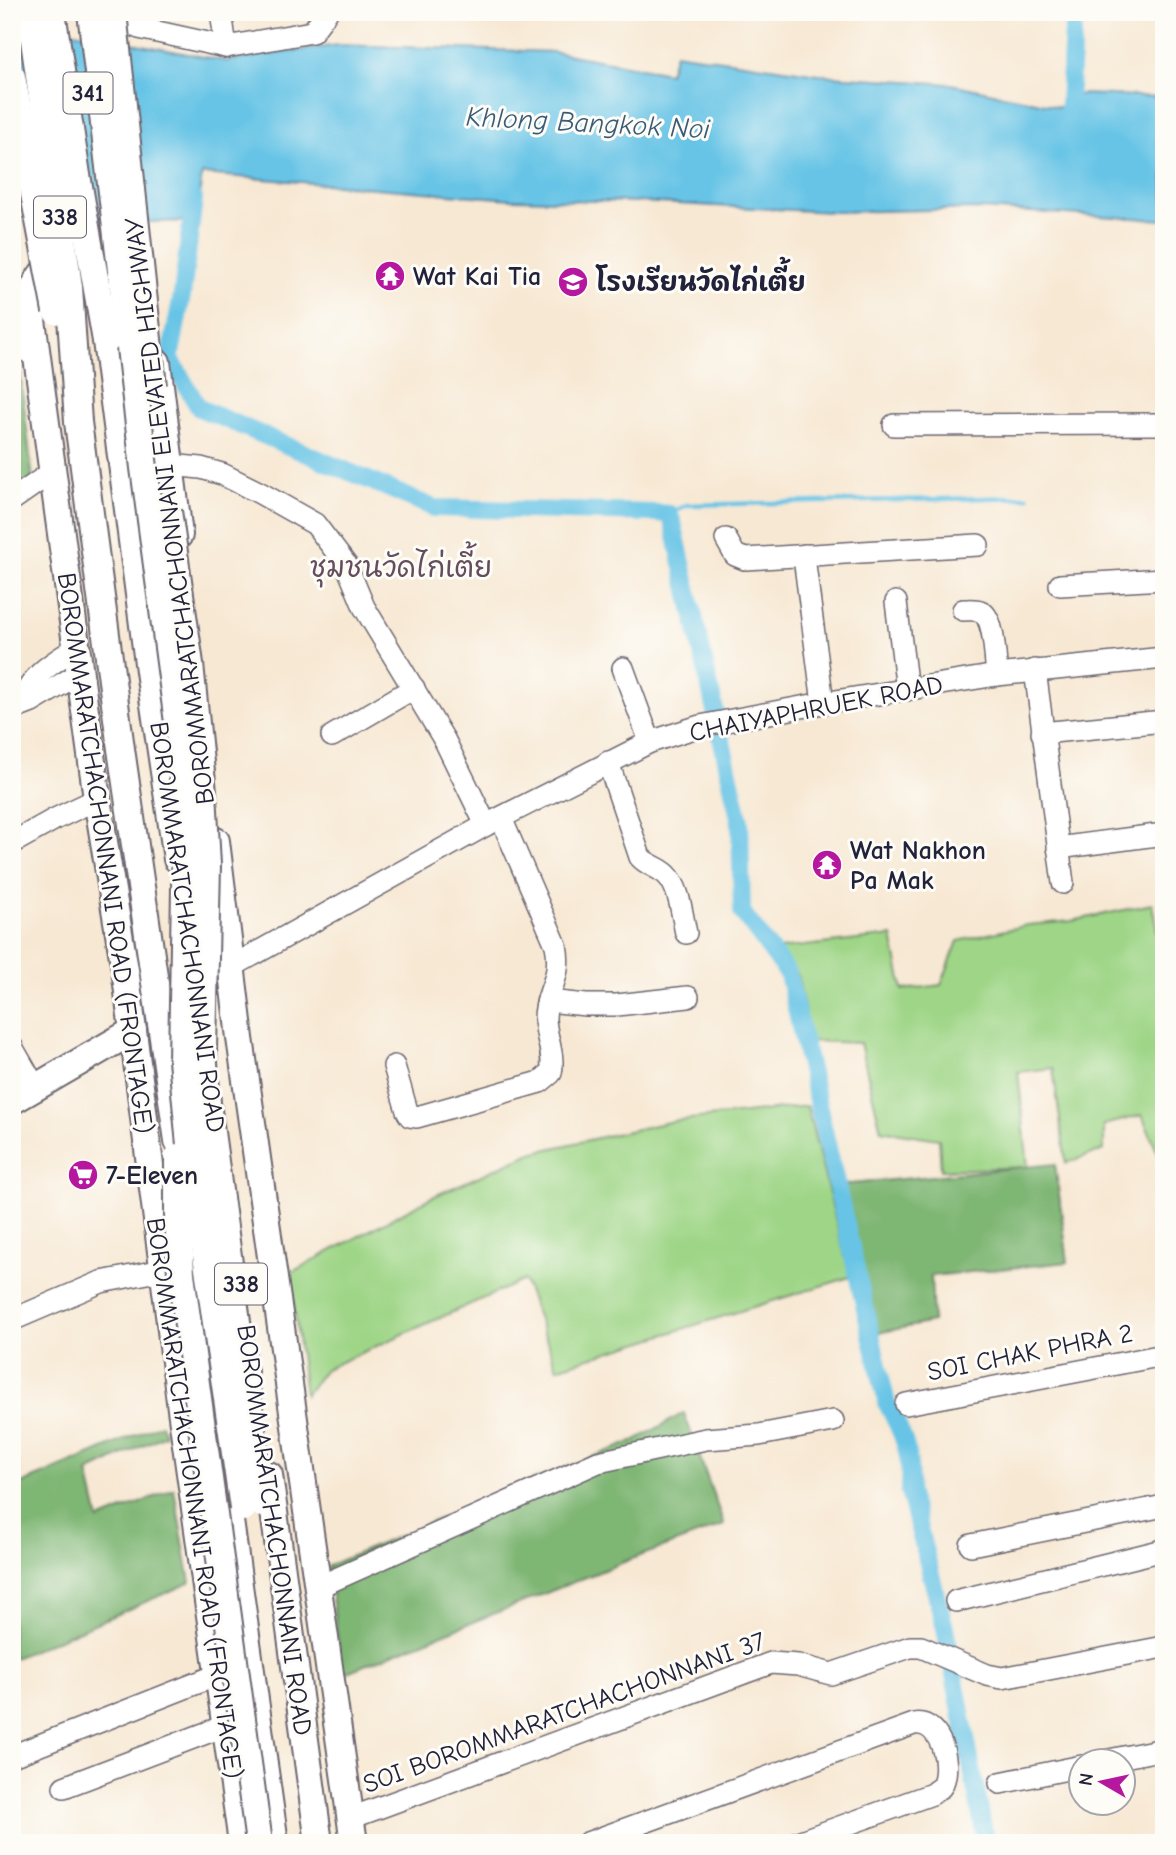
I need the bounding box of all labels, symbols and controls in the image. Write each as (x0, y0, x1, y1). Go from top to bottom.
road number: 341 (64, 72, 112, 114)
water label: Khlong Bangkok Noi (465, 101, 711, 145)
road number: 338 (34, 196, 86, 238)
street label: BOROMMARATCHACHONNANI ELEVATED HIGHWAY (119, 215, 221, 806)
place label: โรงเรียนวัดไก่เตี้ย (595, 256, 805, 298)
temple icon: Wat Kai Tia (373, 259, 407, 293)
place label: Wat Kai Tia (413, 262, 541, 292)
school or university icon: โรงเรียนวัดไก่เตี้ย (556, 265, 590, 299)
district label: ชุมชนวัดไก่เตี้ย (310, 541, 492, 588)
street label: BOROMMARATCHACHONNANI ROAD (FRONTAGE) (51, 571, 159, 1136)
street label: CHAIYAPHRUEK ROAD (687, 670, 945, 748)
street label: BOROMMARATCHACHONNANI ROAD (143, 720, 231, 1135)
place label: Wat Nakhon Pa Mak (850, 836, 986, 896)
temple icon: Wat Nakhon Pa Mak (810, 848, 844, 882)
supermarket icon: 7-Eleven (66, 1158, 100, 1192)
place label: 7-Eleven (106, 1161, 198, 1191)
street label: BOROMMARATCHACHONNANI ROAD (FRONTAGE) (140, 1216, 248, 1781)
road number: 338 (215, 1264, 267, 1304)
street label: SOI CHAK PHRA 2 (925, 1318, 1135, 1388)
street label: BOROMMARATCHACHONNANI ROAD (230, 1323, 318, 1738)
street label: SOI BOROMMARATCHACHONNANI 37 (359, 1626, 769, 1800)
north arrow (1068, 1746, 1138, 1816)
text: N (1074, 1772, 1098, 1787)

